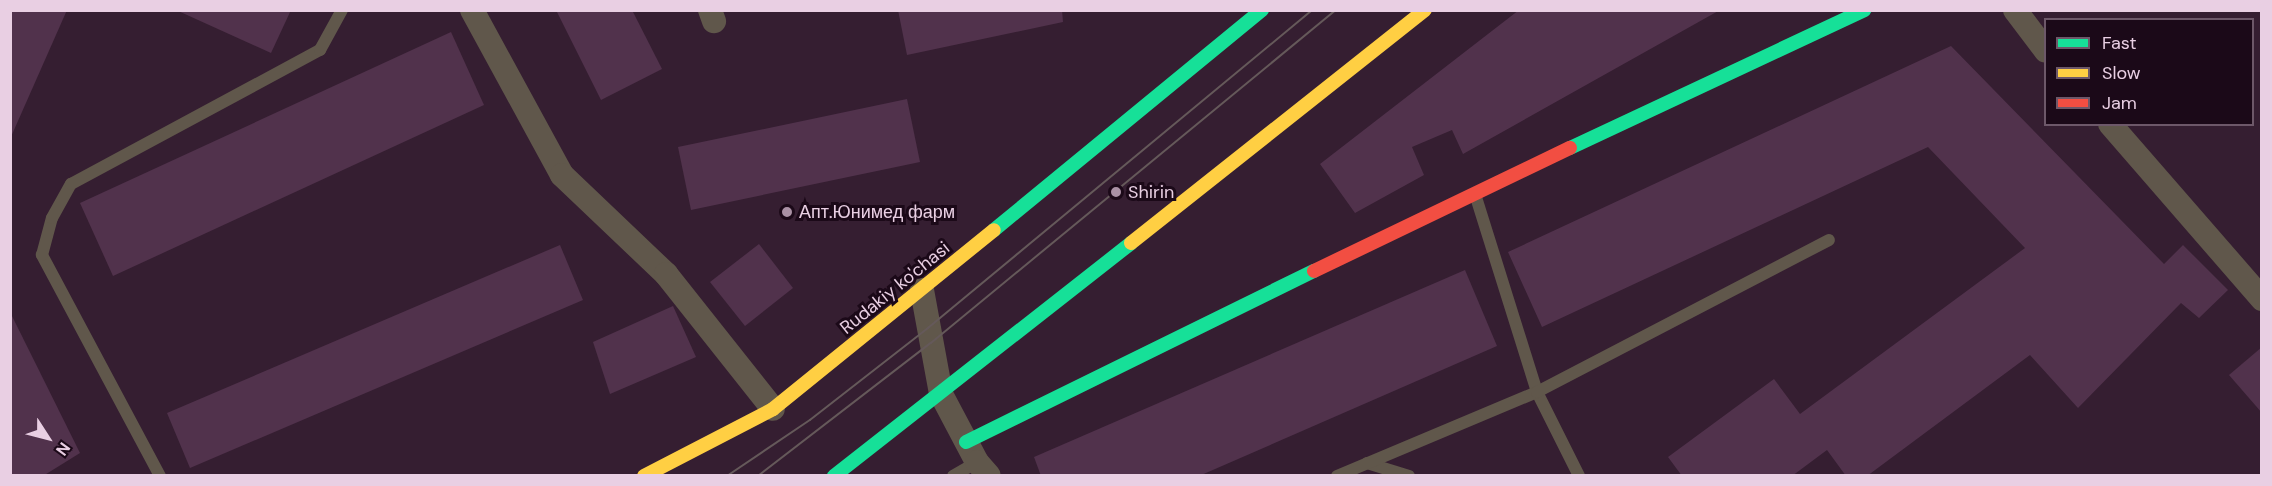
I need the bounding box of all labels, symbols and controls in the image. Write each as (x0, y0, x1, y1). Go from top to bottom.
legend (2044, 18, 2254, 126)
text: Fast (2102, 31, 2137, 55)
text: Slow (2102, 61, 2141, 85)
text: Jam (2102, 91, 2137, 115)
place label: Shirin (1128, 181, 1174, 203)
marker: Shirin (1109, 185, 1123, 199)
place label: Апт.Юнимед фарм (799, 201, 955, 223)
marker: Апт.Юнимед фарм (780, 205, 794, 219)
street label: Rudakiy ko'chasi (836, 237, 954, 339)
north arrow (18, 408, 78, 468)
text: N (51, 438, 75, 460)

